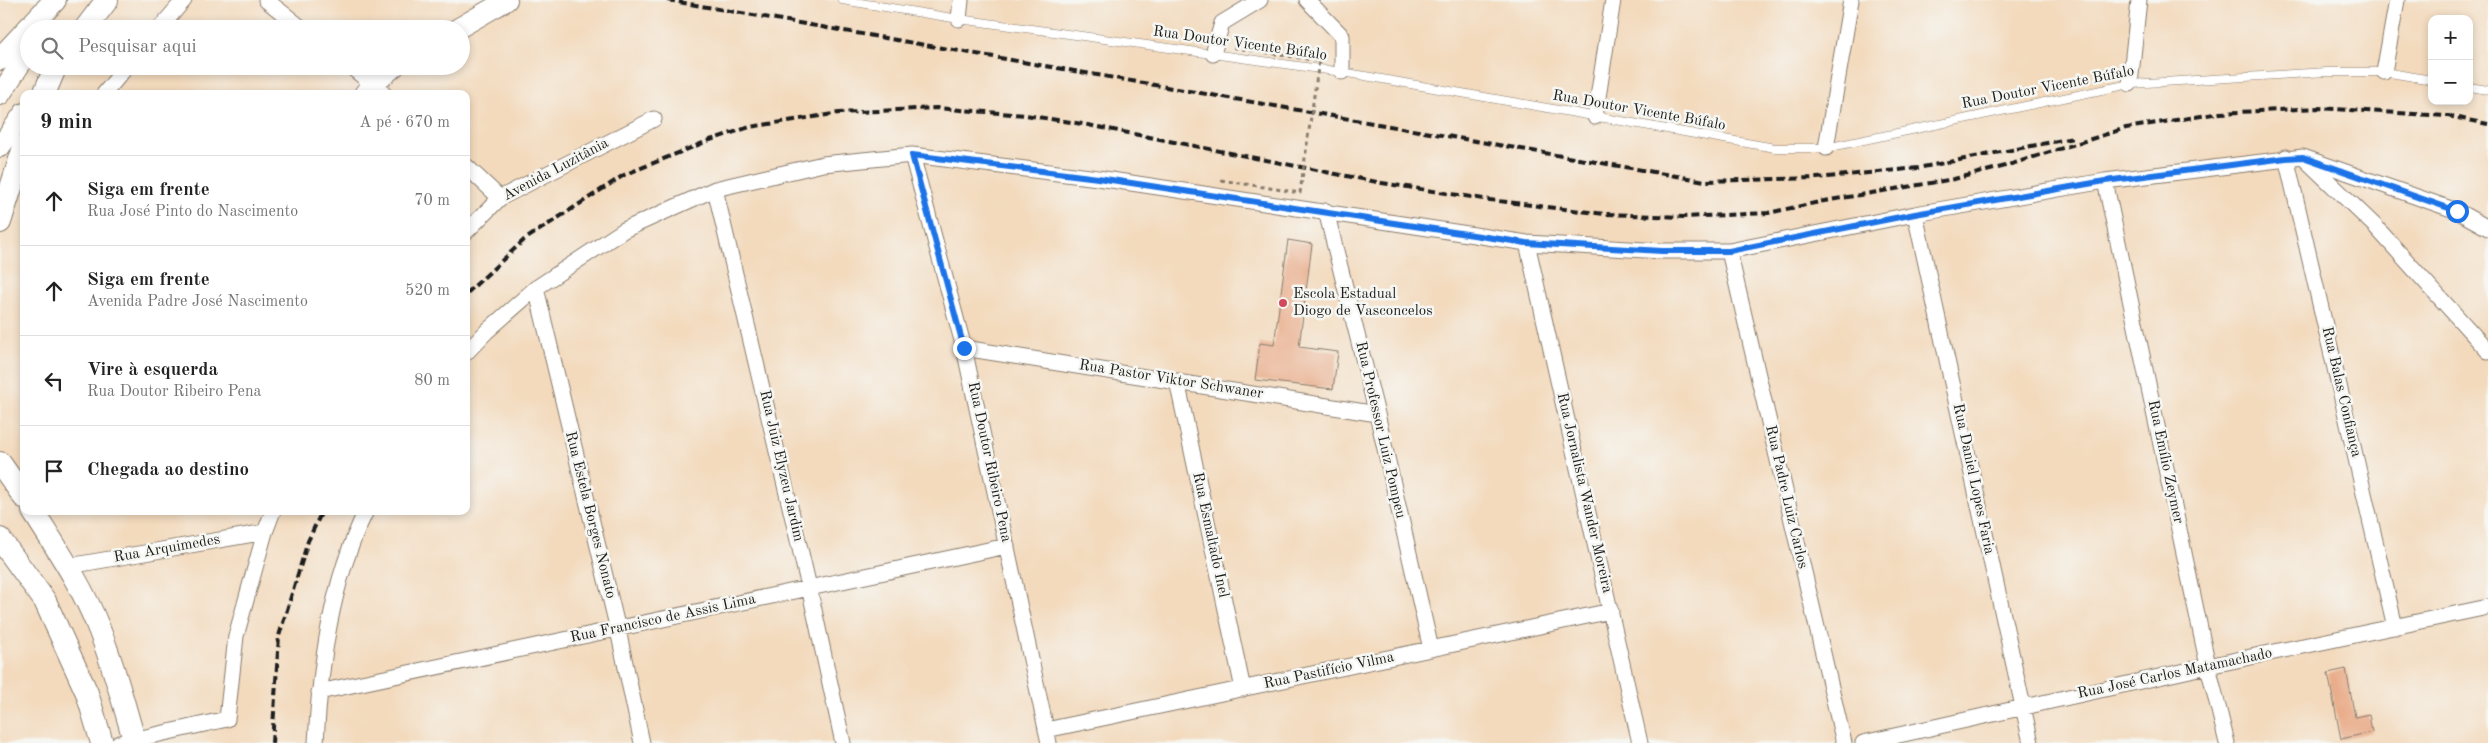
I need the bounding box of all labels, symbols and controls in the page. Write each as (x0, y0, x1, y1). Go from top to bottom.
map controls (2428, 15, 2473, 105)
button: + (2428, 15, 2473, 60)
search box (20, 20, 470, 75)
street label: Rua Doutor Vicente Búfalo (1152, 24, 1328, 64)
icon: search (38, 34, 66, 62)
text: Pesquisar aqui (78, 38, 197, 57)
button: − (2428, 60, 2473, 105)
street label: Rua Doutor Vicente Búfalo (1960, 64, 2136, 112)
street label: Rua Doutor Vicente Búfalo (1551, 88, 1727, 134)
text: 9 min (40, 112, 93, 133)
text: A pé · 670 m (359, 115, 450, 131)
street label: Avenida Luzitânia (501, 136, 612, 204)
text: Siga em frente (87, 181, 210, 200)
icon: ahead (40, 187, 68, 215)
text: 70 m (414, 193, 450, 209)
route start (2446, 200, 2469, 223)
text: Rua José Pinto do Nascimento (87, 204, 298, 220)
text: Siga em frente (87, 271, 210, 290)
icon: ahead (40, 277, 68, 305)
text: 520 m (405, 283, 450, 299)
place label: Escola Estadual Diogo de Vasconcelos (1293, 287, 1433, 319)
text: Avenida Padre José Nascimento (87, 294, 308, 310)
marker: Escola Estadual Diogo de Vasconcelos (1277, 297, 1289, 309)
street label: Rua Balas Confiança (2319, 325, 2363, 459)
route end (953, 337, 976, 360)
street label: Rua Professor Luiz Pompeu (1352, 340, 1408, 520)
street label: Rua Pastor Viktor Schwaner (1078, 358, 1264, 402)
text: Vire à esquerda (87, 361, 218, 380)
icon: left (40, 367, 68, 395)
text: 80 m (414, 373, 450, 389)
street label: Rua Doutor Ribeiro Pena (965, 380, 1013, 544)
text: Rua Doutor Ribeiro Pena (87, 384, 262, 400)
street label: Rua Juiz Elyzeu Jardim (756, 389, 806, 543)
street label: Rua Jornalista Wander Moreira (1554, 391, 1615, 595)
street label: Rua Emílio Zeymer (2145, 399, 2185, 525)
street label: Rua Daniel Lopes Faria (1950, 402, 1996, 556)
street label: Rua Padre Luiz Carlos (1762, 424, 1810, 570)
street label: Rua Estela Borges Nonato (562, 430, 618, 600)
icon: arrive (40, 457, 68, 485)
text: Chegada ao destino (87, 461, 249, 480)
street label: Rua Esmaltado Inel (1189, 471, 1231, 599)
street label: Rua Arquimedes (113, 532, 221, 566)
street label: Rua Francisco de Assis Lima (569, 592, 758, 646)
street label: Rua José Carlos Matamachado (2076, 646, 2274, 702)
street label: Rua Pastifício Vilma (1263, 650, 1396, 692)

